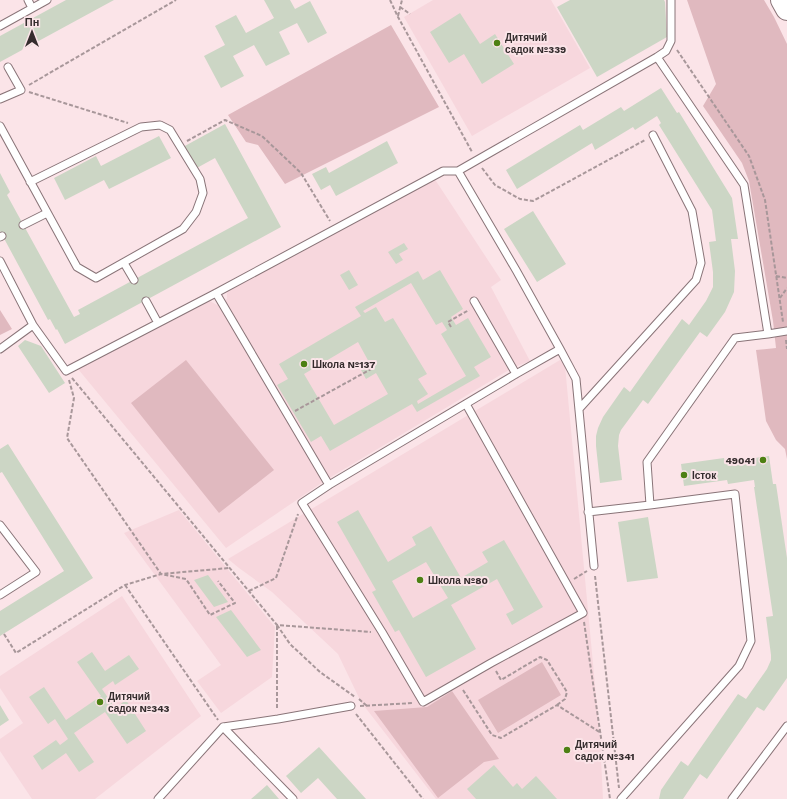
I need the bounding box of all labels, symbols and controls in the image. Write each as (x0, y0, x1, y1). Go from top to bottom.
north arrow (12, 12, 52, 52)
text: Пн (25, 16, 39, 29)
place label: Дитячий садок №339 (505, 32, 566, 55)
marker: Дитячий садок №339 (492, 38, 502, 48)
marker: Школа №137 (299, 359, 309, 369)
place label: Школа №137 (312, 359, 375, 370)
place label: 49041 (725, 455, 755, 466)
marker: 49041 (758, 455, 768, 465)
marker: Істок (679, 470, 689, 480)
place label: Істок (692, 470, 717, 481)
marker: Школа №80 (415, 575, 425, 585)
place label: Школа №80 (428, 575, 488, 586)
place label: Дитячий садок №343 (108, 691, 170, 714)
marker: Дитячий садок №343 (95, 697, 105, 707)
place label: Дитячий садок №341 (575, 739, 635, 762)
marker: Дитячий садок №341 (562, 745, 572, 755)

